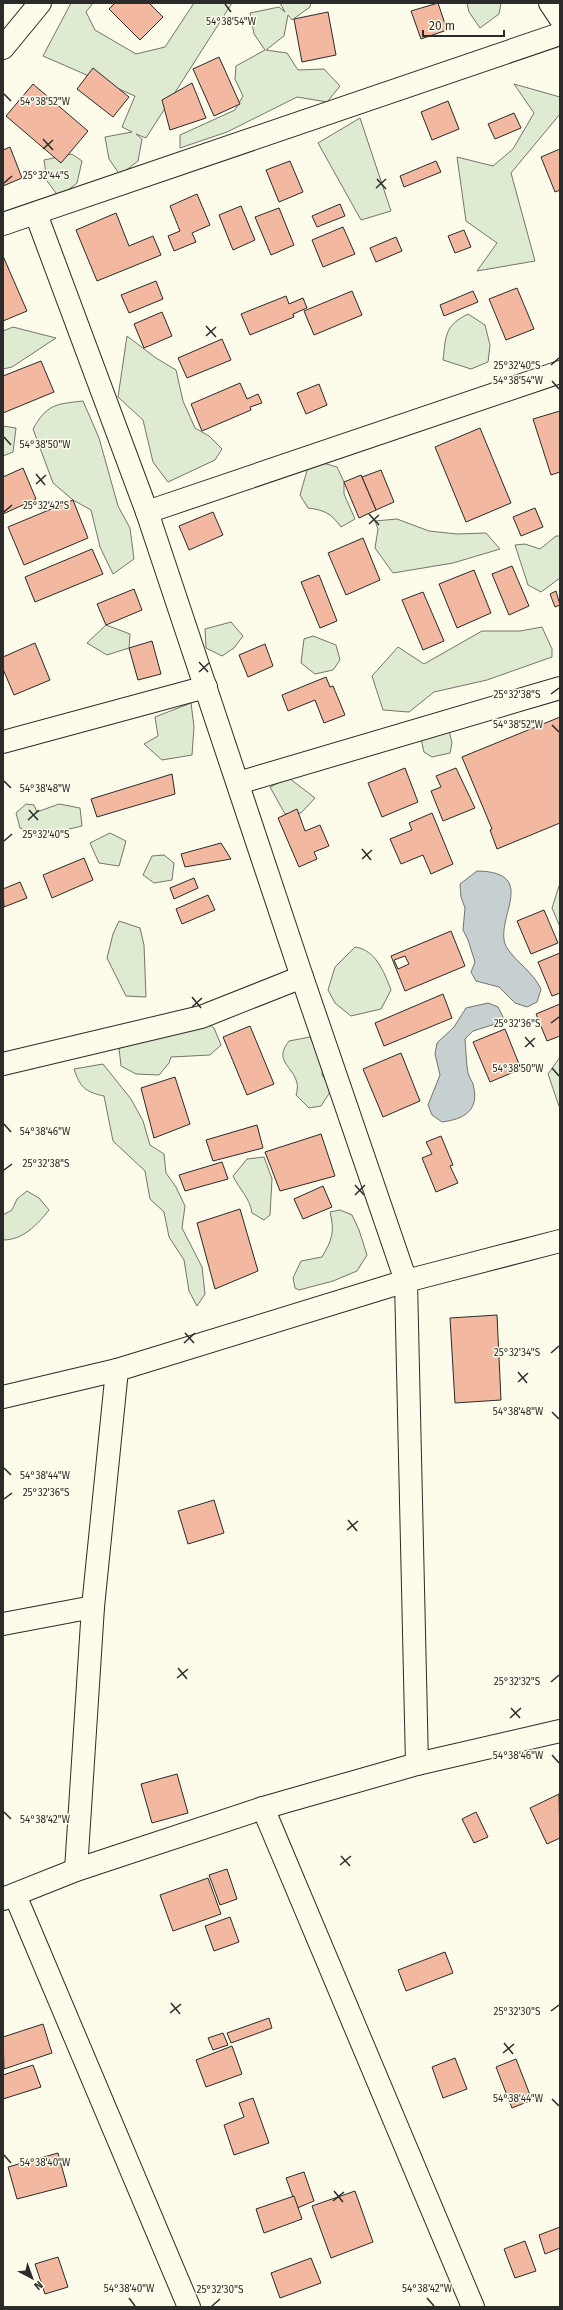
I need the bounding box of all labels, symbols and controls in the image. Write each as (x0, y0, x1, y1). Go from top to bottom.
scale bar (423, 12, 504, 38)
text: 54°38'54"W (206, 16, 257, 28)
text: 20 m (429, 19, 455, 33)
text: 54°38'52"W (20, 96, 71, 108)
text: 25°32'44"S (23, 170, 70, 182)
text: 25°32'40"S (494, 360, 541, 372)
text: 54°38'54"W (493, 375, 544, 387)
text: 54°38'50"W (20, 439, 71, 451)
text: 25°32'42"S (23, 500, 70, 512)
text: 25°32'38"S (494, 689, 541, 701)
text: 54°38'52"W (493, 719, 544, 731)
text: 54°38'48"W (20, 783, 71, 795)
text: 25°32'40"S (23, 829, 70, 841)
text: 25°32'36"S (494, 1018, 541, 1030)
text: 54°38'50"W (493, 1063, 544, 1075)
text: 54°38'46"W (20, 1126, 71, 1138)
text: 25°32'38"S (23, 1158, 70, 1170)
text: 25°32'34"S (494, 1347, 541, 1359)
text: 54°38'48"W (493, 1406, 544, 1418)
text: 54°38'44"W (20, 1470, 71, 1482)
text: 25°32'36"S (23, 1487, 70, 1499)
text: 25°32'32"S (494, 1676, 541, 1688)
text: 54°38'46"W (493, 1750, 544, 1762)
text: 54°38'42"W (20, 1814, 71, 1826)
text: 25°32'30"S (493, 2006, 541, 2018)
text: 54°38'44"W (493, 2093, 544, 2105)
text: 54°38'40"W (20, 2157, 71, 2169)
north arrow (12, 2258, 52, 2298)
text: N (31, 2278, 45, 2292)
text: 54°38'40"W (104, 2283, 155, 2295)
text: 54°38'42"W (402, 2283, 453, 2295)
text: 25°32'30"S (196, 2284, 244, 2296)

